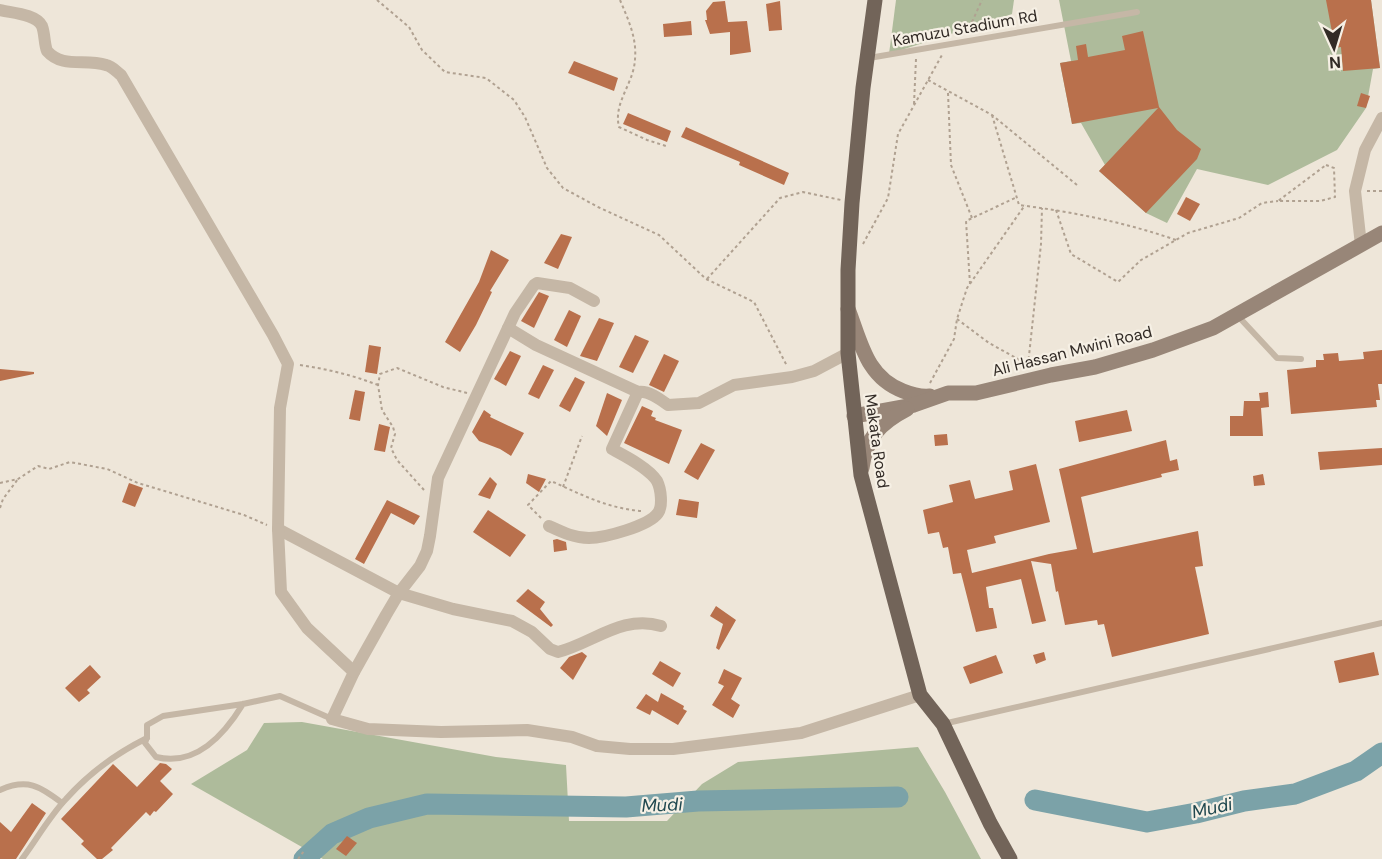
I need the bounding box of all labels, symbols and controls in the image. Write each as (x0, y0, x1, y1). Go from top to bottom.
street label: Kamuzu Stadium Rd (891, 5, 1039, 51)
north arrow (1304, 18, 1364, 78)
text: N (1328, 52, 1342, 73)
street label: Ali Hassan Mwini Road (990, 321, 1154, 381)
street label: Makata Road (860, 392, 894, 490)
water label: Mudi (641, 792, 684, 818)
water label: Mudi (1189, 792, 1235, 824)

